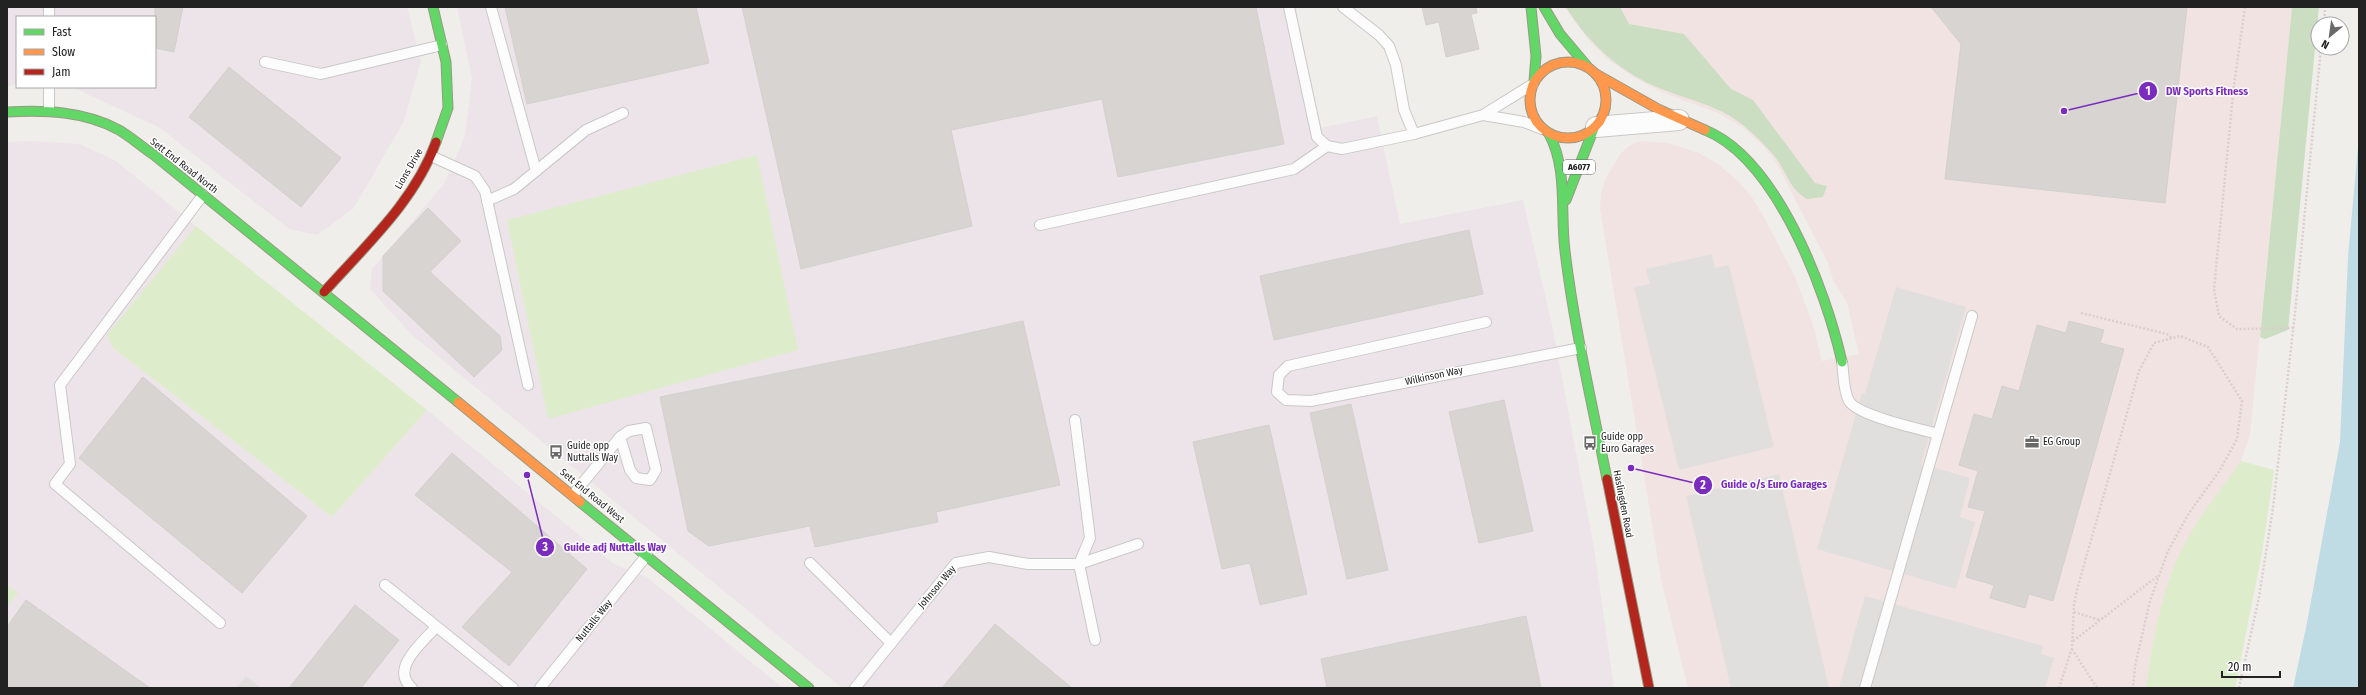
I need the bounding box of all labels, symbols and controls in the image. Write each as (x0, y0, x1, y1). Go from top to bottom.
legend (16, 16, 156, 88)
north arrow (2310, 16, 2350, 56)
text: Fast (52, 25, 71, 39)
text: N (2319, 37, 2331, 52)
text: Slow (52, 45, 75, 59)
text: Jam (52, 65, 70, 79)
callout: DW Sports Fitness (2138, 79, 2256, 102)
text: 1 (2145, 84, 2151, 98)
text: DW Sports Fitness (2166, 85, 2248, 98)
street label: Sett End Road North (148, 136, 220, 196)
street label: Lions Drive (392, 146, 426, 192)
road number: A6077 (1563, 160, 1595, 174)
street label: Wilkinson Way (1404, 364, 1464, 388)
place label: Guide opp Euro Garages (1601, 431, 1654, 455)
office icon: EG Group (2024, 434, 2040, 450)
bus stop icon: Guide opp Euro Garages (1582, 435, 1598, 451)
place label: EG Group (2043, 436, 2080, 448)
place label: Guide opp Nuttalls Way (567, 440, 618, 464)
bus stop icon: Guide opp Nuttalls Way (548, 444, 564, 460)
street label: Sett End Road West (557, 466, 627, 526)
street label: Haslingden Road (1611, 469, 1635, 539)
callout: Guide o/s Euro Garages (1693, 473, 1835, 496)
text: 2 (1699, 478, 1706, 492)
text: Guide o/s Euro Garages (1721, 478, 1827, 491)
callout: Guide adj Nuttalls Way (535, 536, 674, 559)
text: 3 (541, 540, 548, 554)
text: Guide adj Nuttalls Way (564, 541, 667, 554)
street label: Johnson Way (916, 563, 959, 611)
street label: Nuttalls Way (573, 597, 615, 645)
scale bar (2222, 653, 2280, 679)
text: 20 m (2228, 660, 2252, 674)

